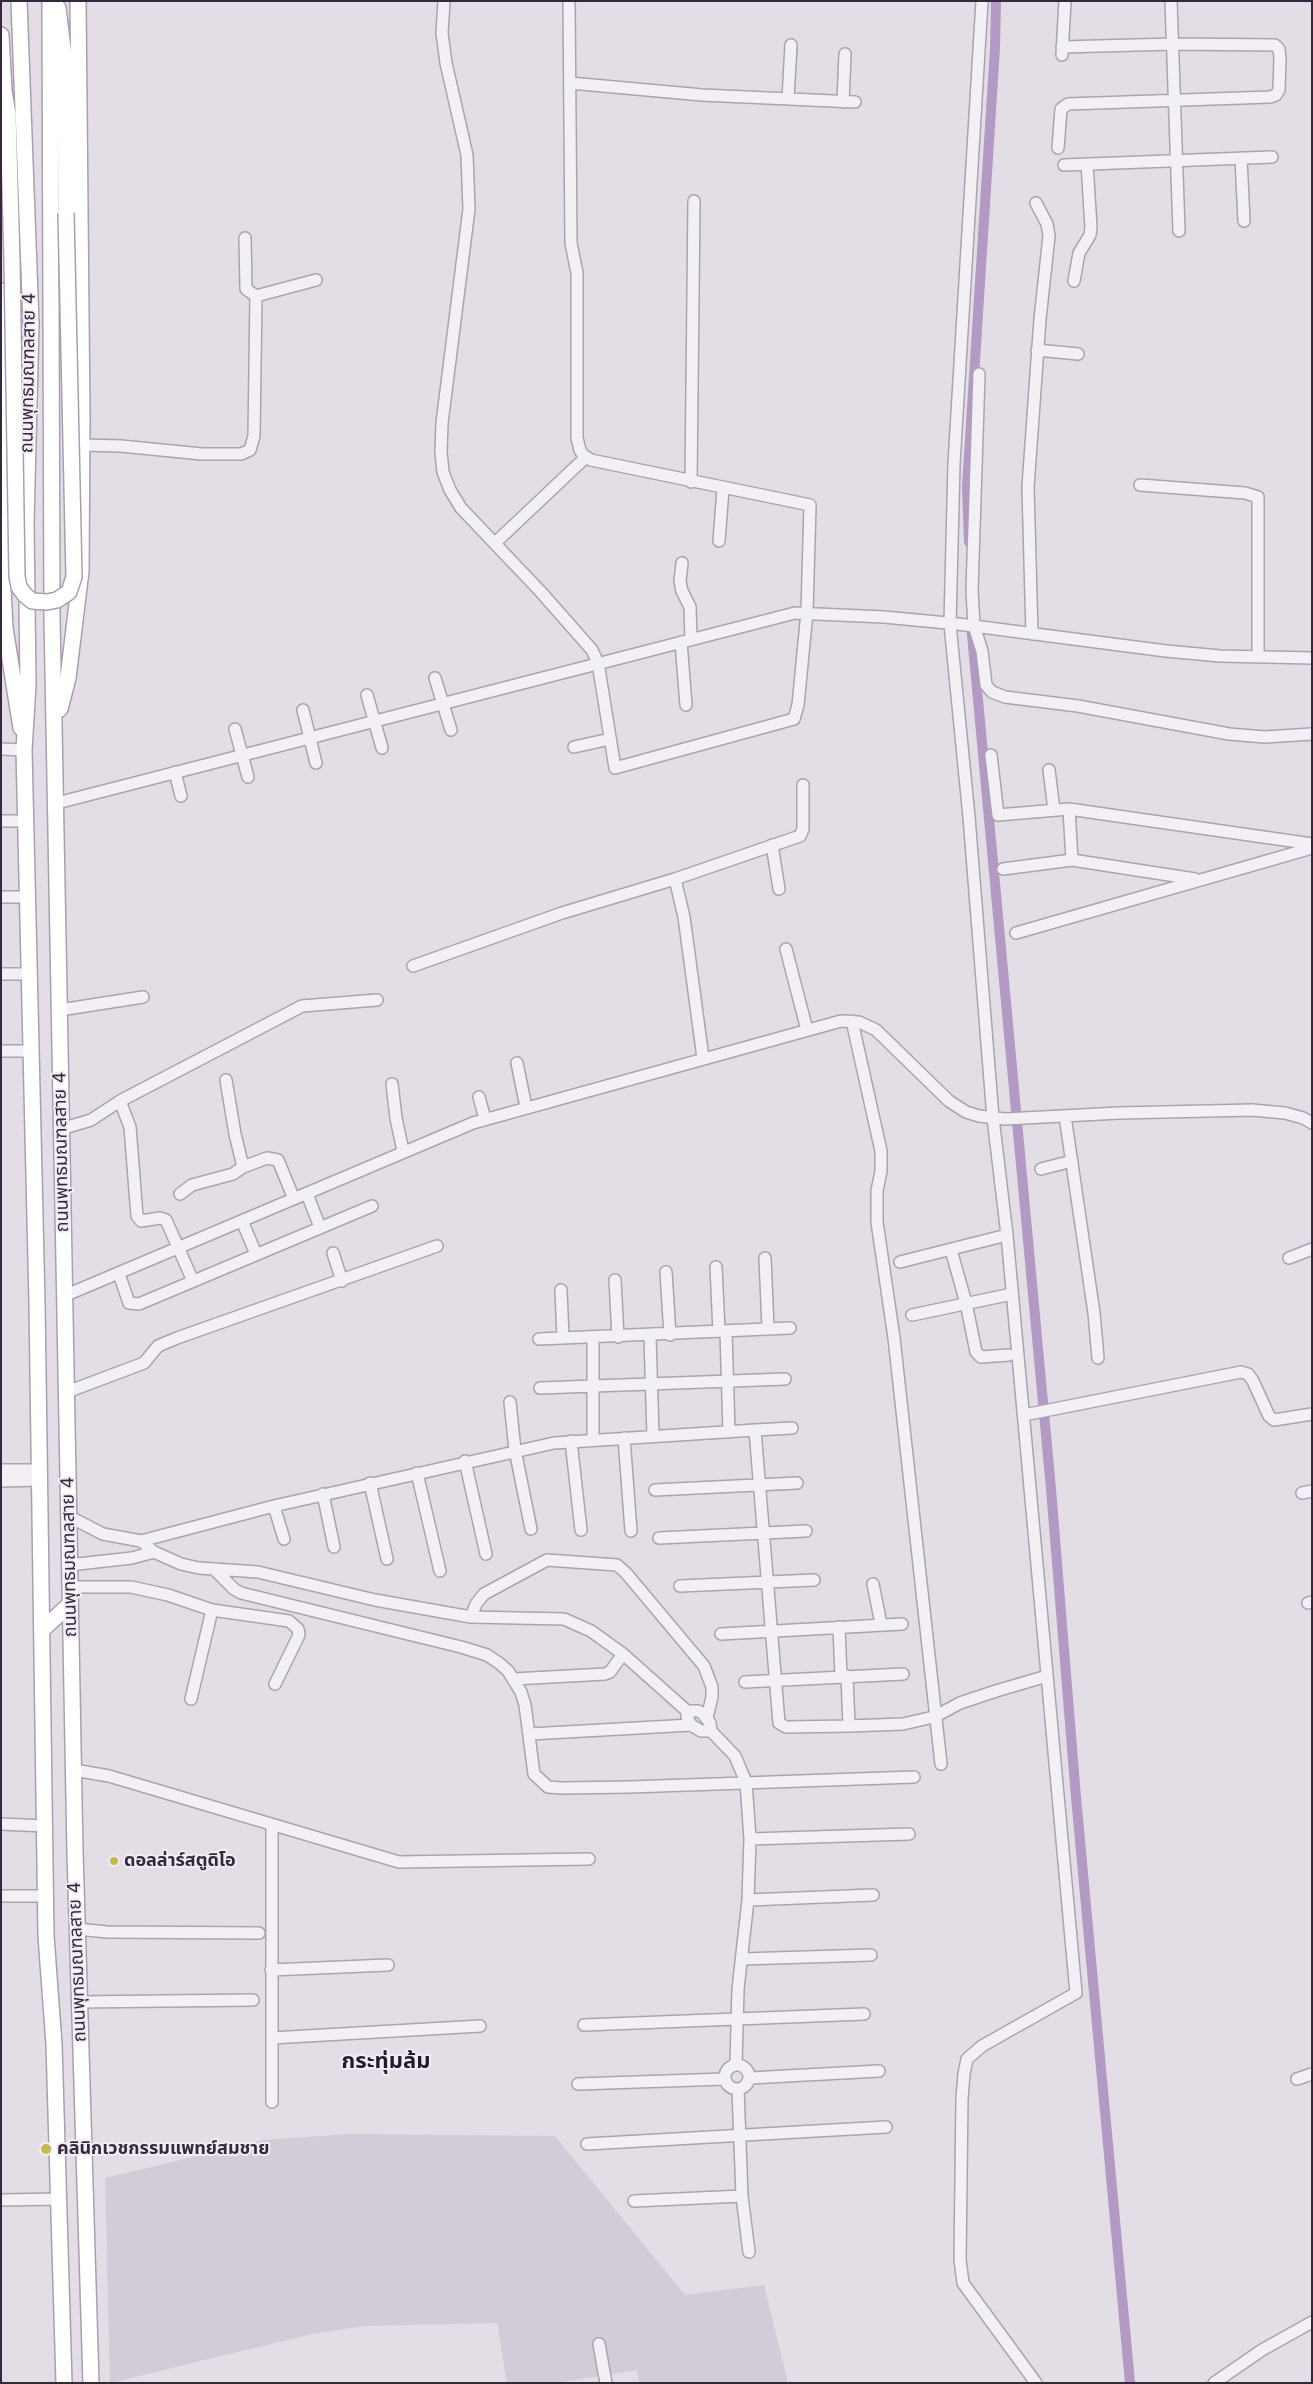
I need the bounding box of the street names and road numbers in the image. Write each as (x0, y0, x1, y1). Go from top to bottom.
street label: ถนนพุทธมณฑลสาย 4 (17, 293, 41, 453)
street label: ถนนพุทธมณฑลสาย 4 (50, 1072, 74, 1232)
street label: ถนนพุทธมณฑลสาย 4 (58, 1477, 82, 1637)
street label: ถนนพุทธมณฑลสาย 4 (64, 1881, 92, 2043)

